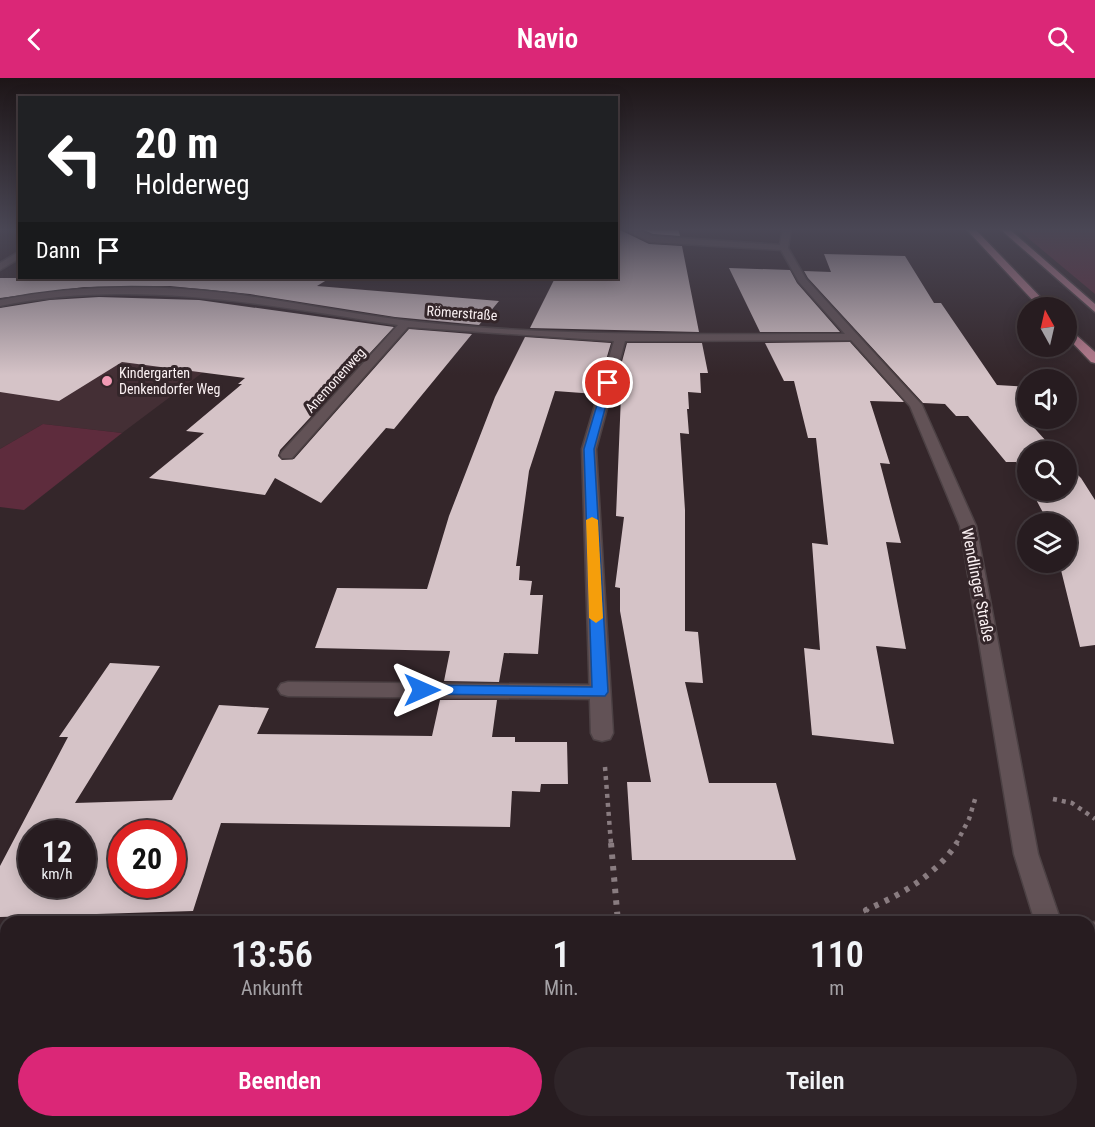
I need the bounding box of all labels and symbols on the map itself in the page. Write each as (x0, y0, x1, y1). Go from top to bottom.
north arrow (1017, 297, 1077, 357)
street label: Römerstraße (426, 303, 498, 323)
street label: Anemonenweg (302, 344, 368, 416)
pin (582, 357, 633, 408)
place label: Kindergarten Denkendorfer Weg (119, 365, 220, 397)
marker: Kindergarten Denkendorfer Weg (100, 374, 114, 388)
street label: Wendlinger Straße (958, 527, 998, 643)
position arrow (390, 658, 454, 722)
speed limit sign: 20 (108, 820, 186, 898)

